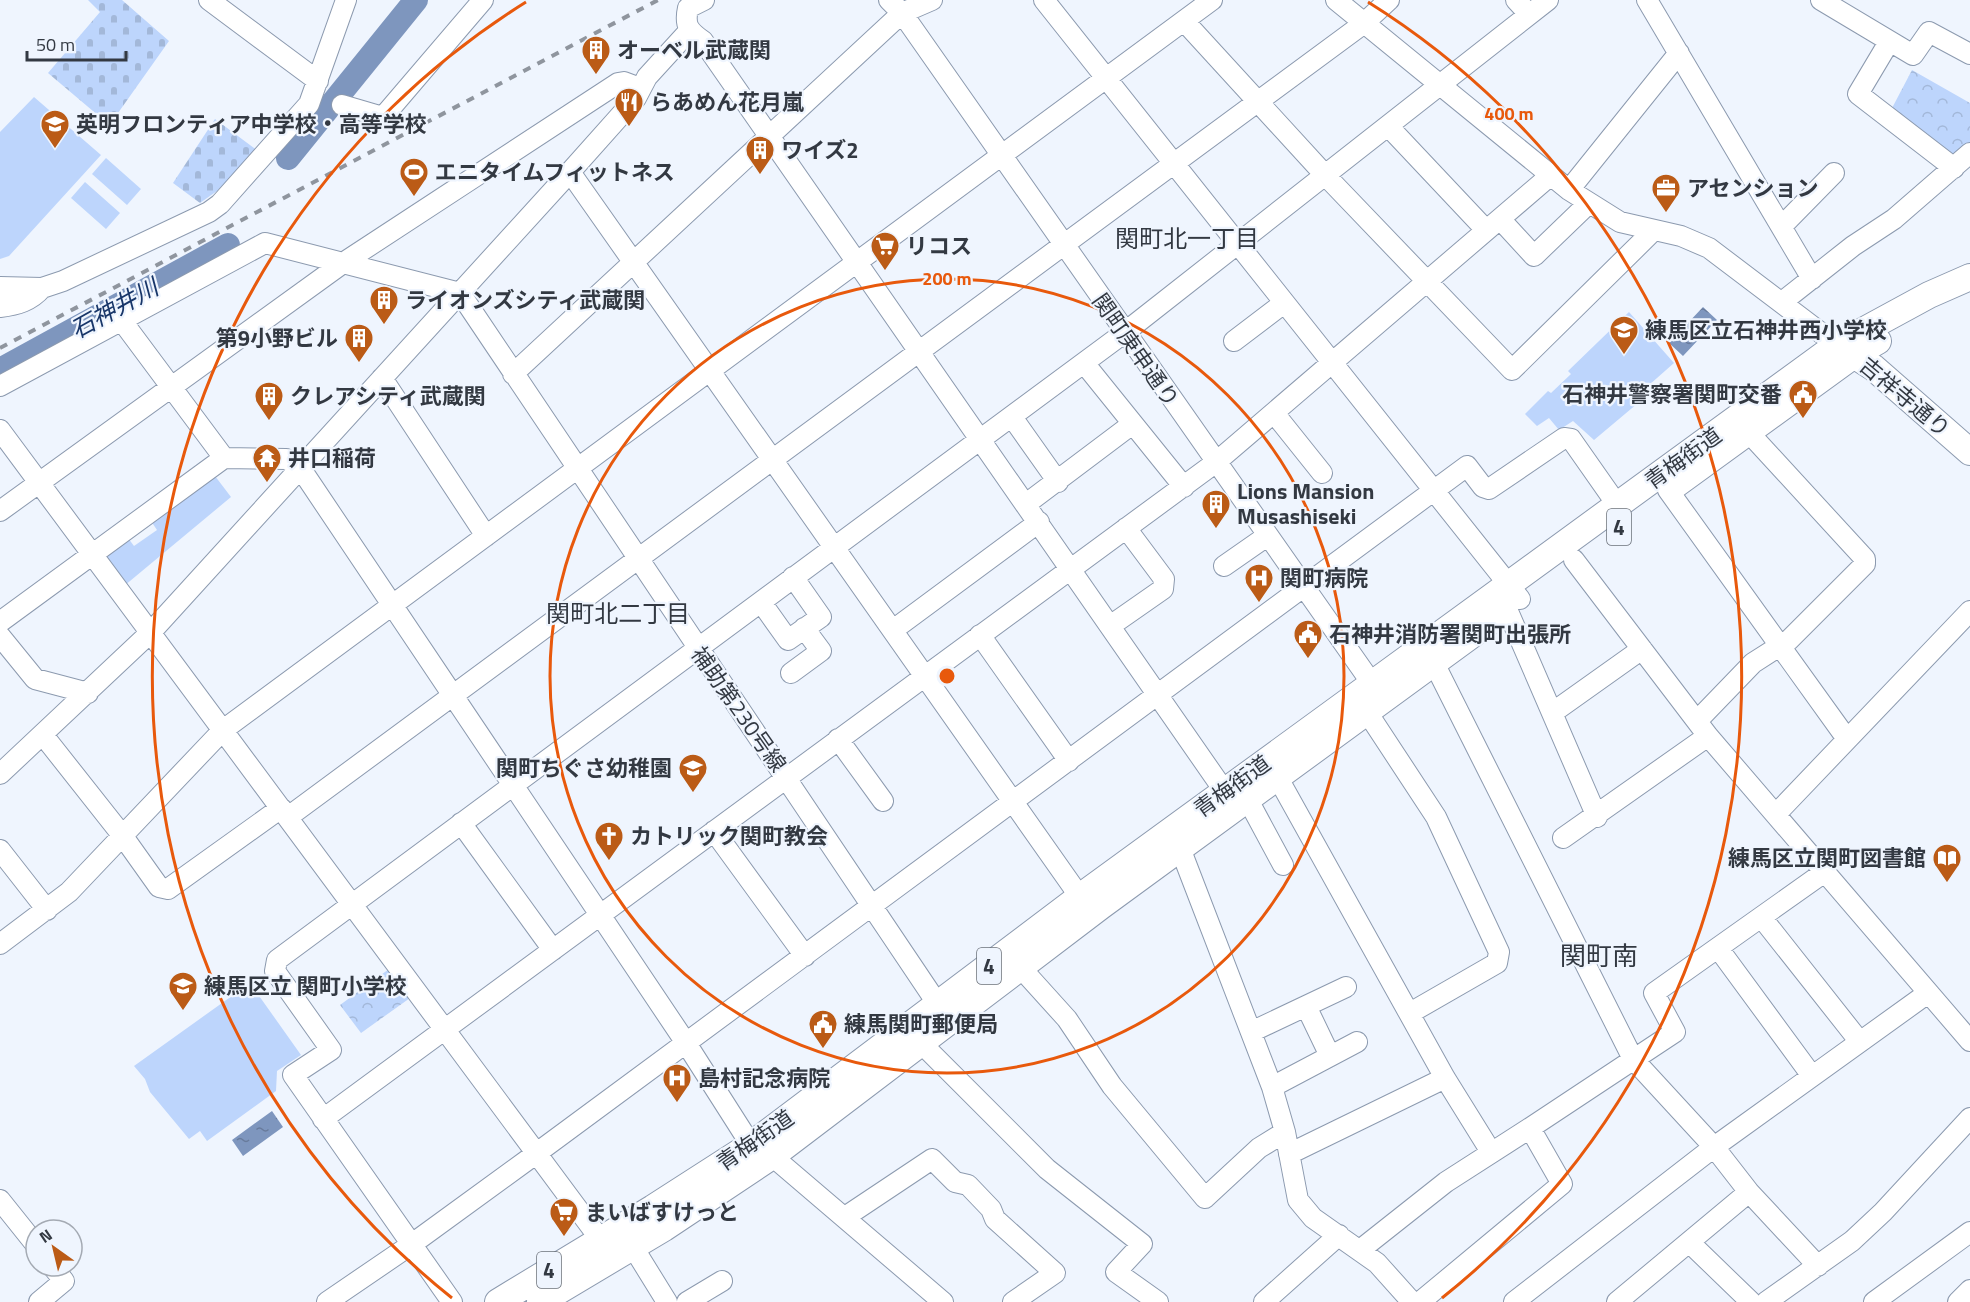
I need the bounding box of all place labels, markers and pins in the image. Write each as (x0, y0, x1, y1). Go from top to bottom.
place label: オーベル武蔵関 (617, 33, 771, 67)
building icon: オーベル武蔵関 (580, 34, 612, 76)
place label: らあめん花月嵐 (650, 85, 804, 119)
restaurant icon: らあめん花月嵐 (613, 86, 645, 128)
place label: 英明フロンティア中学校・高等学校 (76, 107, 427, 141)
school or university icon: 英明フロンティア中学校・高等学校 (39, 108, 71, 150)
place label: ワイズ2 (781, 133, 859, 167)
building icon: ワイズ2 (744, 134, 776, 176)
place label: エニタイムフィットネス (435, 155, 675, 189)
sports icon: エニタイムフィットネス (398, 156, 430, 198)
place label: アセンション (1687, 171, 1819, 205)
office icon: アセンション (1650, 172, 1682, 214)
place label: リコス (906, 229, 972, 263)
supermarket icon: リコス (869, 230, 901, 272)
place label: ライオンズシティ武蔵関 (405, 283, 645, 317)
building icon: ライオンズシティ武蔵関 (368, 284, 400, 326)
place label: 練馬区立石神井西小学校 (1645, 313, 1887, 347)
school or university icon: 練馬区立石神井西小学校 (1608, 314, 1640, 356)
place label: 第9小野ビル (216, 321, 338, 355)
building icon: 第9小野ビル (343, 322, 375, 364)
place label: 石神井警察署関町交番 (1562, 377, 1782, 411)
public building icon: 石神井警察署関町交番 (1787, 378, 1819, 420)
place label: クレアシティ武蔵関 (290, 379, 486, 413)
building icon: クレアシティ武蔵関 (253, 380, 285, 422)
place label: 井口稲荷 (288, 441, 376, 475)
temple icon: 井口稲荷 (251, 442, 283, 484)
place label: Lions Mansion Musashiseki (1237, 474, 1374, 533)
building icon: Lions Mansion Musashiseki (1200, 488, 1232, 530)
place label: 関町病院 (1280, 561, 1368, 595)
hospital icon: 関町病院 (1243, 562, 1275, 604)
place label: 石神井消防署関町出張所 (1329, 617, 1571, 651)
public building icon: 石神井消防署関町出張所 (1292, 618, 1324, 660)
centre of rings (937, 666, 957, 686)
place label: 関町ちぐさ幼稚園 (496, 751, 672, 785)
school or university icon: 関町ちぐさ幼稚園 (677, 752, 709, 794)
place label: カトリック関町教会 (630, 819, 828, 853)
church icon: カトリック関町教会 (593, 820, 625, 862)
place label: 練馬区立関町図書館 (1728, 841, 1926, 875)
library icon: 練馬区立関町図書館 (1931, 842, 1963, 884)
place label: 練馬区立 関町小学校 (204, 969, 407, 1003)
school or university icon: 練馬区立 関町小学校 (167, 970, 199, 1012)
place label: 練馬関町郵便局 (844, 1007, 998, 1041)
public building icon: 練馬関町郵便局 (807, 1008, 839, 1050)
place label: 島村記念病院 (698, 1061, 830, 1095)
hospital icon: 島村記念病院 (661, 1062, 693, 1104)
place label: まいばすけっと (585, 1195, 739, 1229)
supermarket icon: まいばすけっと (548, 1196, 580, 1238)

